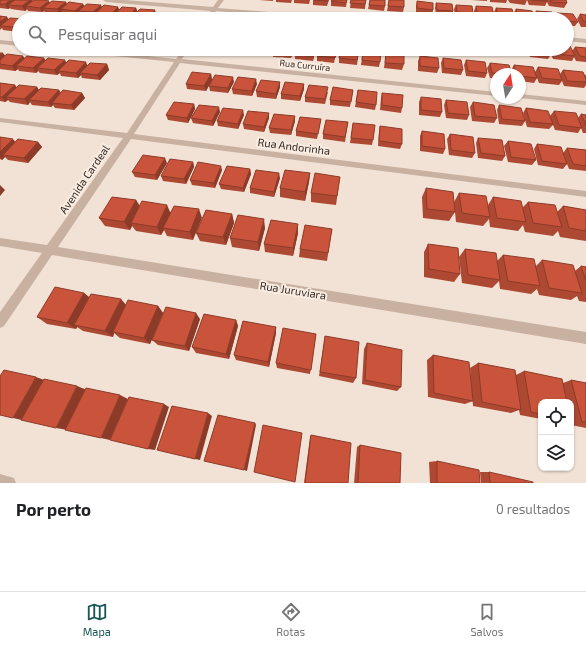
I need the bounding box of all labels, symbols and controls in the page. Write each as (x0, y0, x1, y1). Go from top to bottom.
search box (12, 12, 574, 56)
icon: search (26, 23, 48, 45)
text: Pesquisar aqui (58, 25, 157, 43)
street label: Rua Curruíra (279, 57, 331, 73)
north arrow (490, 68, 526, 104)
street label: Rua Andorinha (257, 135, 331, 157)
street label: Avenida Cardeal (56, 141, 112, 216)
street label: Rua Juruviara (259, 278, 327, 302)
map controls (538, 399, 574, 471)
button: locate (538, 399, 574, 435)
button: layers (538, 435, 574, 471)
text: Por perto (16, 499, 91, 519)
text: 0 resultados (496, 501, 570, 517)
tab: Mapa (83, 601, 111, 638)
tab: Rotas (276, 601, 305, 638)
tab: Salvos (470, 601, 503, 638)

